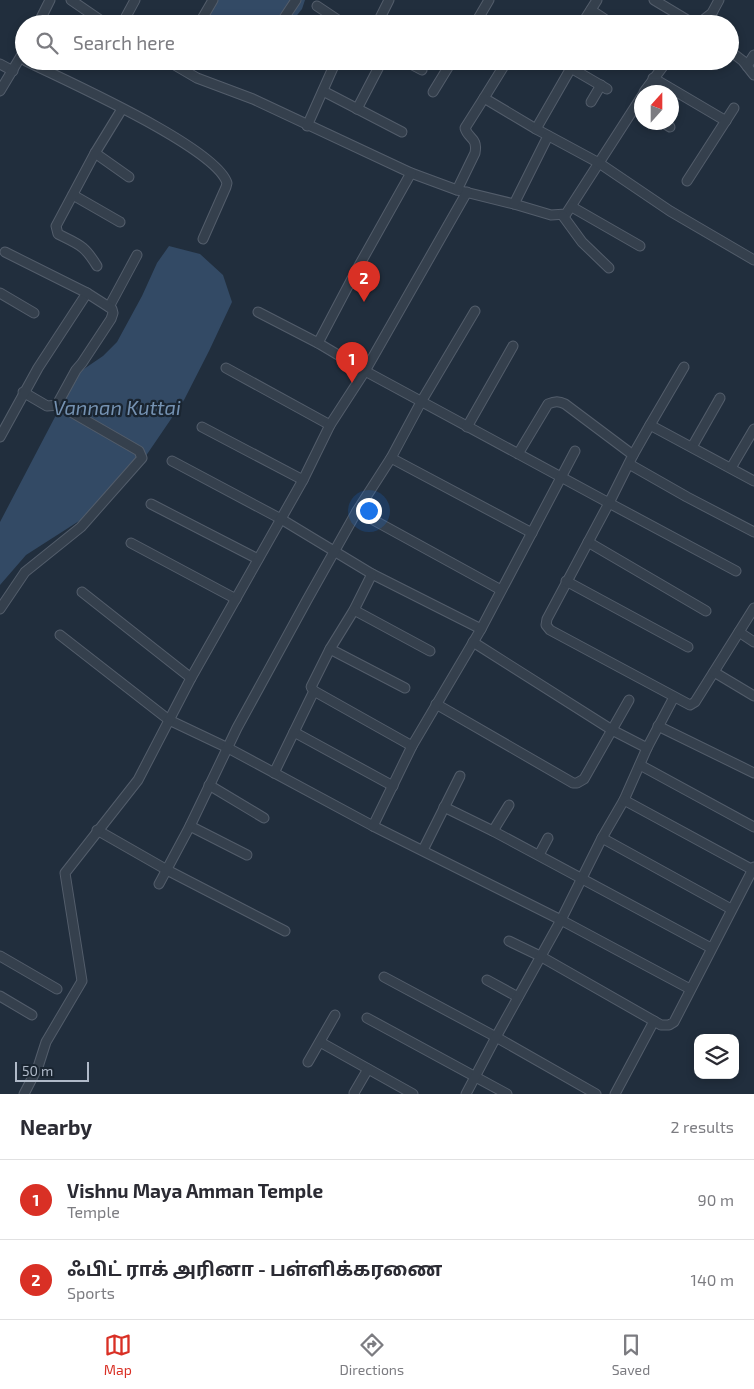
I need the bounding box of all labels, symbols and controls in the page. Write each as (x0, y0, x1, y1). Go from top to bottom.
search box (15, 15, 739, 70)
icon: search (33, 29, 61, 57)
text: Search here (73, 31, 175, 54)
north arrow (634, 85, 679, 130)
pin: 2 (348, 261, 380, 302)
pin: 1 (336, 342, 368, 383)
water label: Vannan Kuttai (53, 395, 181, 419)
your location (356, 498, 382, 524)
map controls (694, 1034, 739, 1079)
button: layers (694, 1034, 739, 1079)
scale bar (15, 1059, 89, 1082)
text: 50 m (22, 1062, 53, 1079)
text: Nearby (20, 1114, 92, 1139)
text: 2 results (671, 1117, 734, 1136)
text: Vishnu Maya Amman Temple (67, 1179, 323, 1202)
text: 1 (33, 1190, 39, 1209)
text: 90 m (698, 1190, 734, 1209)
text: Temple (67, 1202, 120, 1221)
text: ஃபிட் ராக் அரினா - பள்ளிக்கரணை (67, 1257, 442, 1280)
text: 2 (31, 1270, 41, 1289)
text: 140 m (691, 1270, 734, 1289)
text: Sports (67, 1283, 115, 1302)
tab: Map (104, 1331, 132, 1378)
tab: Directions (340, 1331, 404, 1378)
tab: Saved (612, 1331, 650, 1378)

